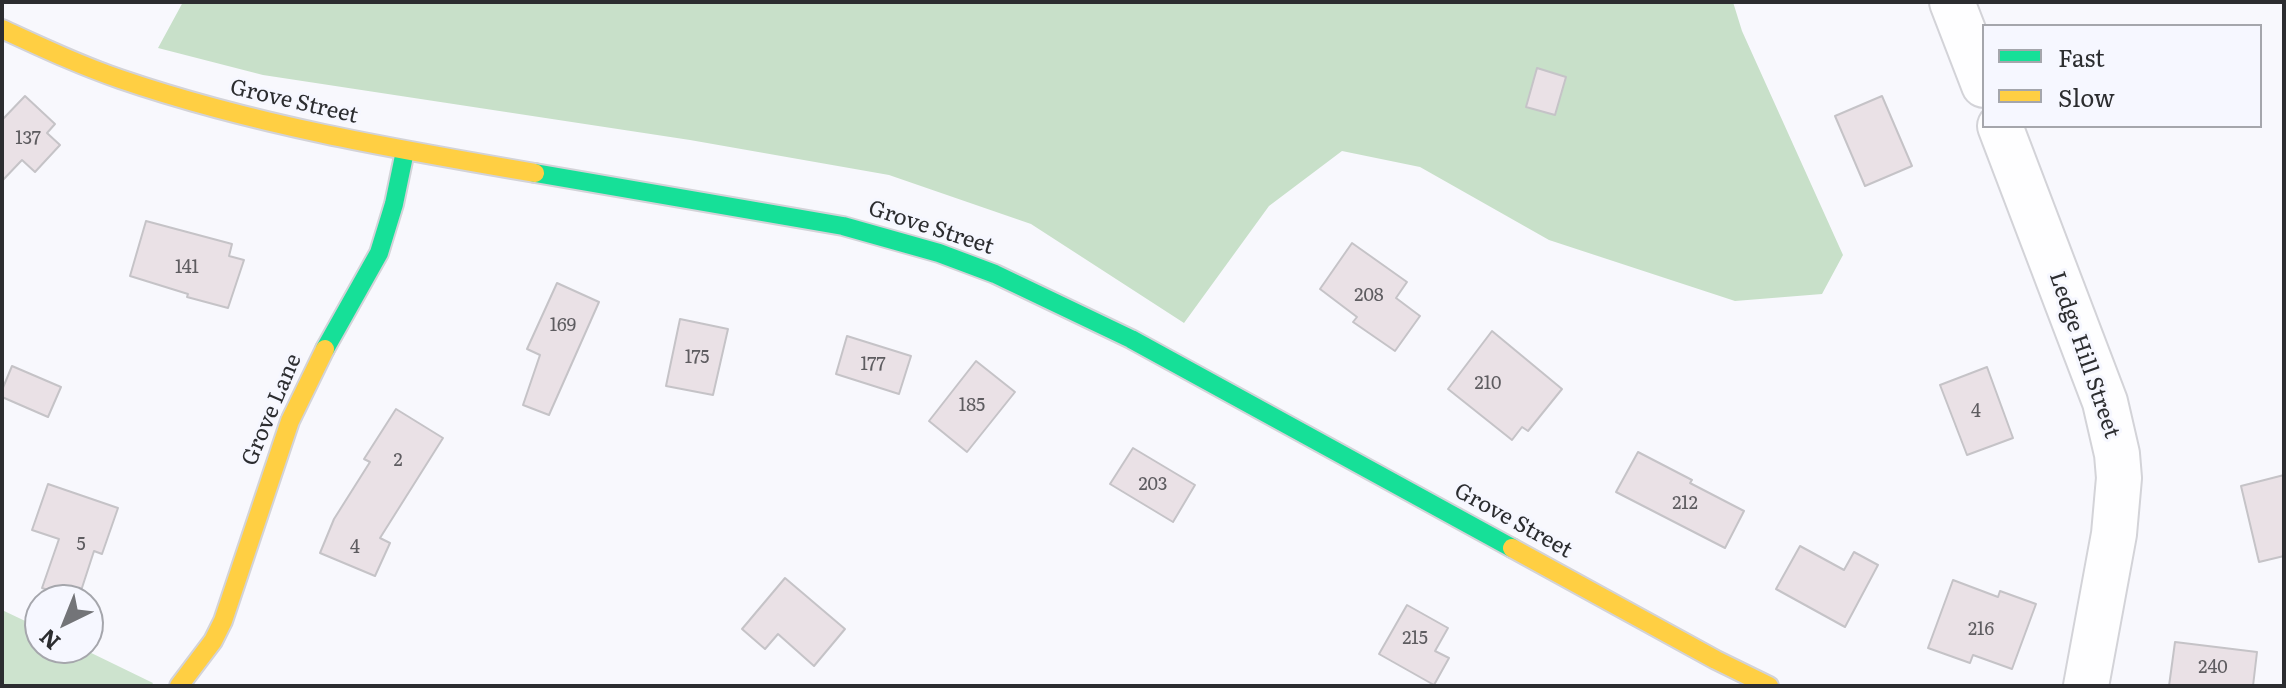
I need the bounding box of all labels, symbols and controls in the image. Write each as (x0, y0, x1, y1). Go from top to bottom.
legend (1982, 24, 2262, 128)
text: Fast (2058, 39, 2105, 74)
street label: Grove Street (227, 74, 361, 130)
text: Slow (2058, 79, 2115, 114)
house number: 137 (15, 128, 41, 150)
street label: Grove Street (865, 195, 997, 261)
house number: 141 (175, 257, 199, 279)
street label: Ledge Hill Street (2043, 268, 2125, 442)
house number: 208 (1354, 285, 1384, 307)
house number: 169 (550, 315, 576, 337)
house number: 175 (685, 347, 709, 369)
street label: Grove Lane (237, 350, 307, 470)
house number: 177 (860, 354, 886, 376)
house number: 210 (1475, 373, 1501, 395)
house number: 185 (959, 395, 985, 417)
house number: 4 (1971, 401, 1981, 423)
house number: 2 (393, 450, 403, 472)
house number: 203 (1138, 474, 1168, 496)
street label: Grove Street (1450, 478, 1576, 564)
house number: 212 (1672, 493, 1698, 515)
house number: 5 (76, 534, 86, 556)
house number: 4 (350, 537, 360, 559)
north arrow (24, 584, 104, 664)
house number: 216 (1968, 619, 1994, 641)
text: N (31, 622, 67, 659)
house number: 215 (1402, 628, 1428, 650)
house number: 240 (2198, 657, 2228, 679)

